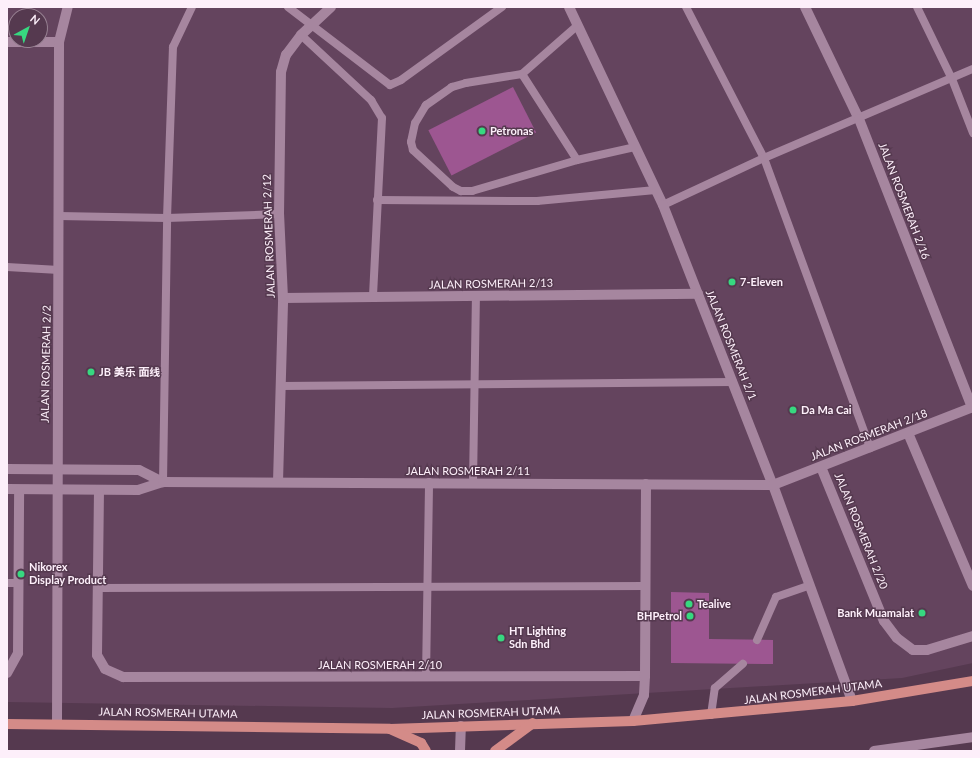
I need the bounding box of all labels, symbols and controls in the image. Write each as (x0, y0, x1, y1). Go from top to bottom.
north arrow (8, 8, 48, 48)
text: N (28, 11, 43, 27)
place label: Petronas (490, 124, 533, 138)
marker: Petronas (477, 126, 487, 136)
street label: JALAN ROSMERAH 2/16 (876, 141, 932, 261)
street label: JALAN ROSMERAH 2/12 (260, 174, 278, 298)
place label: 7-Eleven (740, 275, 783, 289)
street label: JALAN ROSMERAH 2/13 (429, 276, 553, 292)
marker: 7-Eleven (727, 277, 737, 287)
street label: JALAN ROSMERAH 2/1 (703, 288, 759, 402)
street label: JALAN ROSMERAH 2/2 (38, 305, 54, 423)
place label: JB 美乐 面线 (99, 365, 160, 379)
marker: JB 美乐 面线 (86, 367, 96, 377)
place label: Da Ma Cai (801, 403, 852, 417)
marker: Da Ma Cai (788, 405, 798, 415)
street label: JALAN ROSMERAH 2/18 (809, 407, 929, 463)
street label: JALAN ROSMERAH 2/11 (406, 464, 530, 478)
street label: JALAN ROSMERAH 2/20 (832, 471, 890, 591)
place label: Nikorex Display Product (29, 561, 107, 587)
marker: Nikorex Display Product (16, 569, 26, 579)
place label: Tealive (697, 597, 731, 611)
marker: Tealive (684, 599, 694, 609)
place label: Bank Muamalat (837, 606, 914, 620)
marker: Bank Muamalat (917, 608, 927, 618)
place label: BHPetrol (637, 609, 682, 623)
marker: BHPetrol (685, 611, 695, 621)
place label: HT Lighting Sdn Bhd (509, 625, 566, 651)
marker: HT Lighting Sdn Bhd (496, 633, 506, 643)
street label: JALAN ROSMERAH 2/10 (318, 658, 442, 672)
street label: JALAN ROSMERAH UTAMA (743, 677, 883, 707)
street label: JALAN ROSMERAH UTAMA (421, 704, 561, 722)
street label: JALAN ROSMERAH UTAMA (98, 705, 238, 721)

